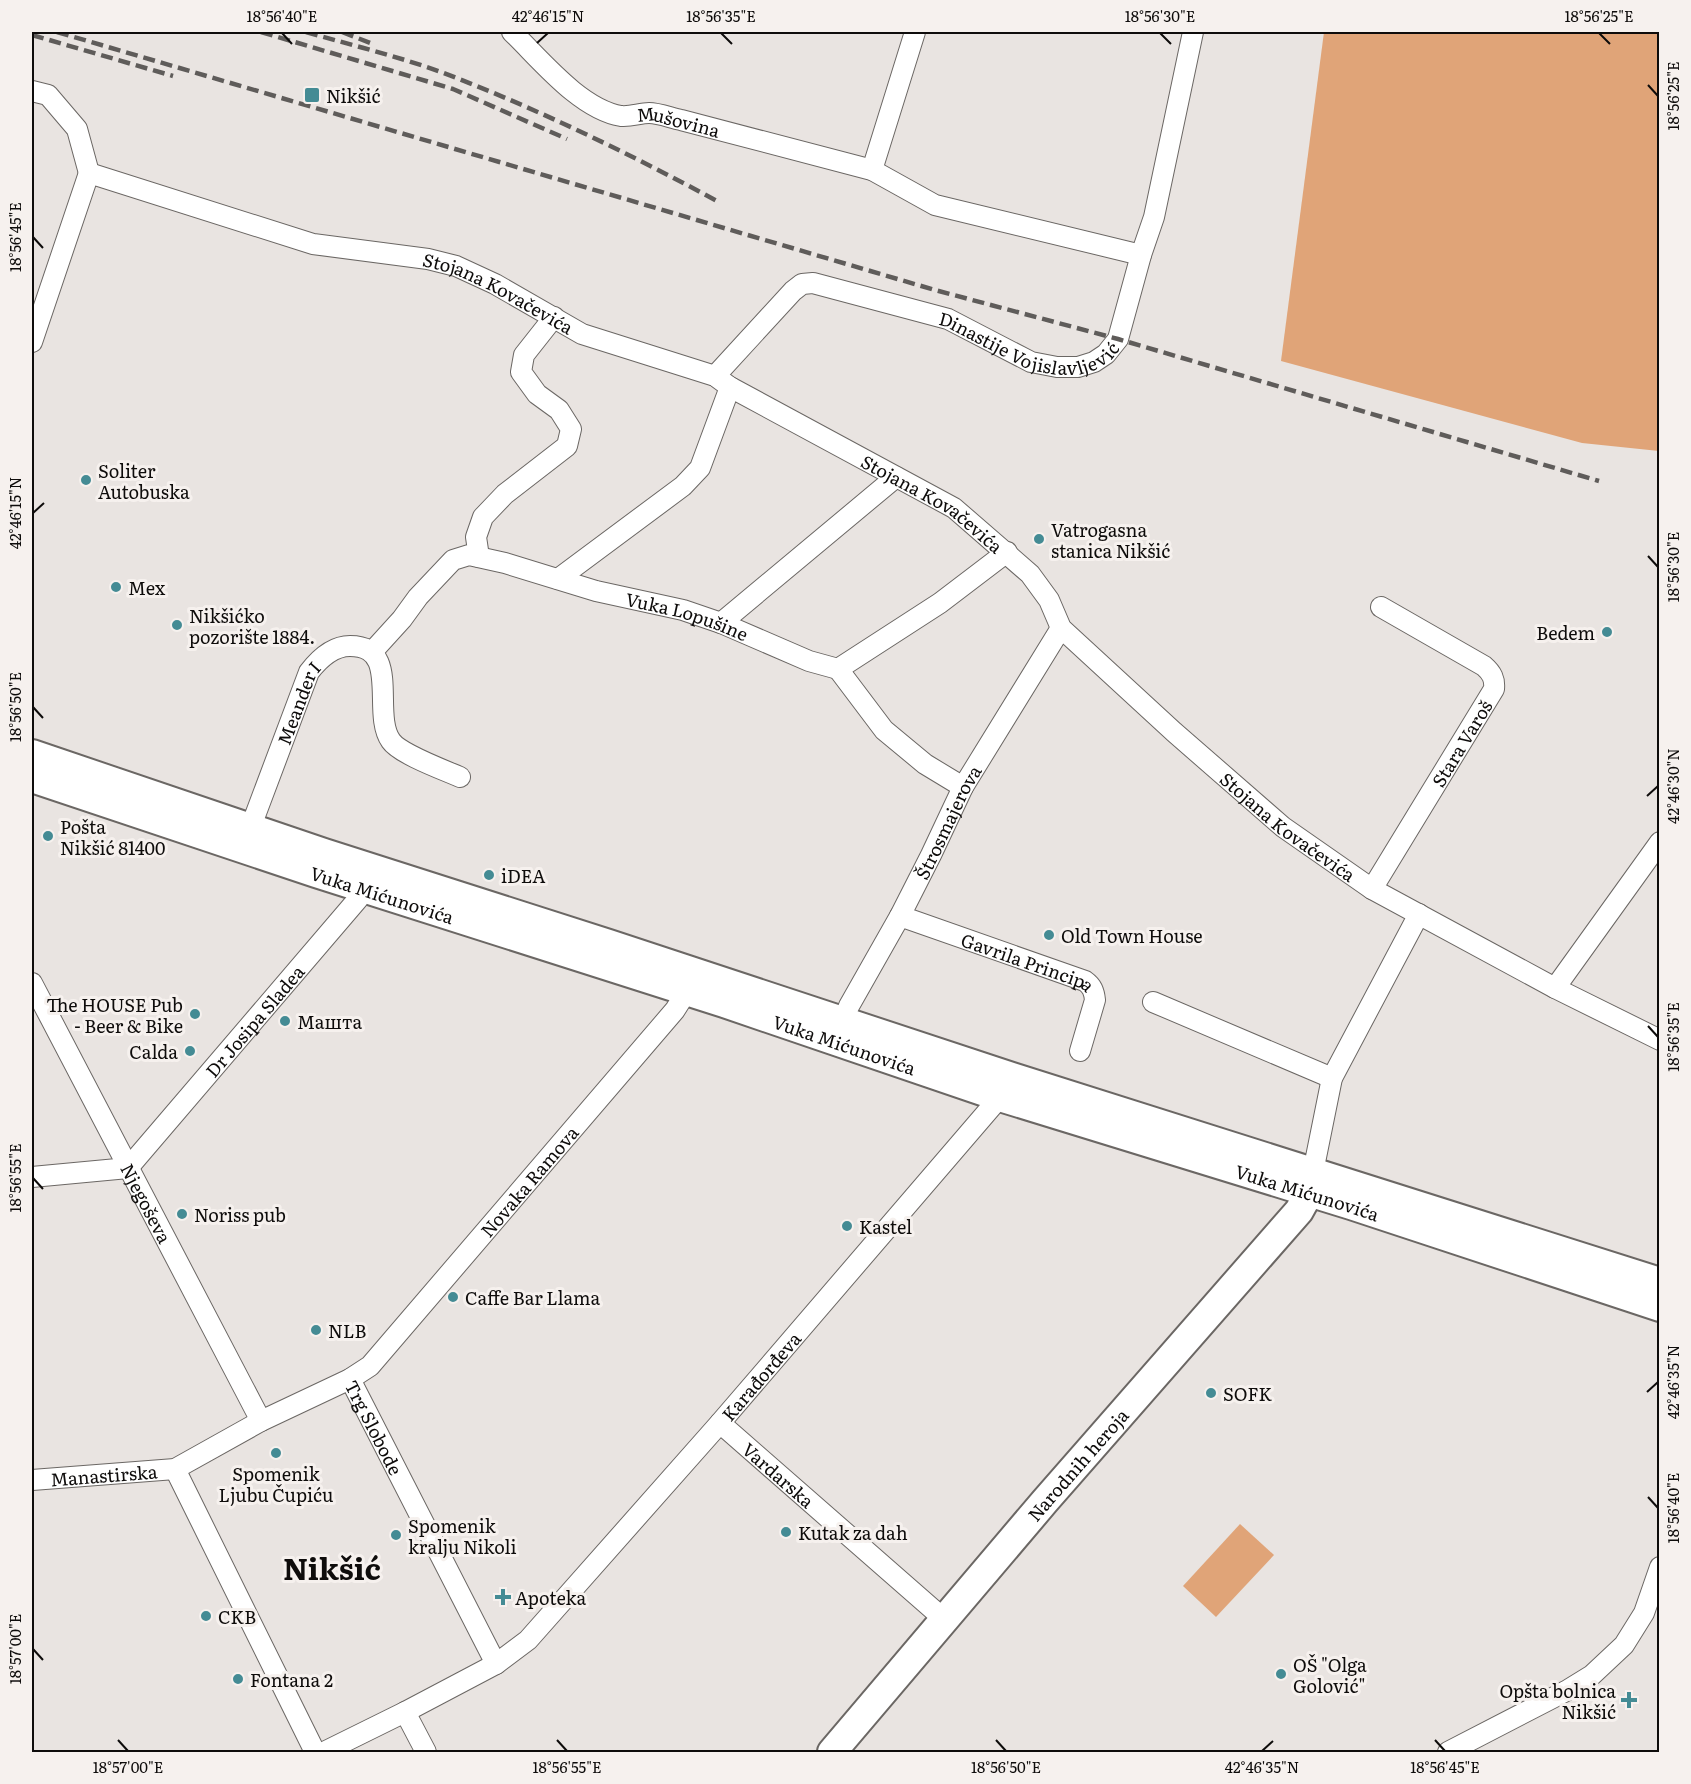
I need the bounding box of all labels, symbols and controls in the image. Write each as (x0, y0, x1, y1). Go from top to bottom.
text: 18°56'40"E (247, 4, 317, 27)
text: 42°46'15"N (512, 4, 584, 27)
text: 18°56'35"E (686, 4, 756, 27)
text: 18°56'30"E (1125, 4, 1195, 27)
text: 18°56'25"E (1564, 4, 1634, 27)
text: 18°56'25"E (1661, 61, 1684, 131)
place label: Nikšić (326, 82, 381, 109)
marker: Nikšić (303, 86, 321, 104)
street label: Mušovina (635, 99, 723, 143)
text: 18°56'45"E (3, 202, 26, 272)
street label: Stojana Kovačevića (420, 245, 579, 340)
street label: Dinastije Vojislavljević (936, 304, 1125, 381)
street label: Stojana Kovačevića (857, 447, 1010, 559)
place label: Soliter Autobuska (98, 457, 190, 505)
marker: Soliter Autobuska (79, 473, 93, 487)
text: 42°46'15"N (3, 477, 26, 549)
place label: Vatrogasna stanica Nikšić (1051, 516, 1170, 564)
marker: Vatrogasna stanica Nikšić (1032, 532, 1046, 546)
text: 18°56'30"E (1661, 532, 1684, 602)
place label: Mex (128, 574, 166, 601)
marker: Mex (109, 580, 123, 594)
street label: Vuka Lopušine (623, 584, 753, 647)
place label: Nikšićko pozorište 1884. (189, 602, 315, 650)
marker: Nikšićko pozorište 1884. (170, 618, 184, 632)
place label: Bedem (1536, 619, 1595, 646)
marker: Bedem (1600, 625, 1614, 639)
street label: Meander I (269, 655, 326, 749)
text: 18°56'50"E (3, 672, 26, 742)
street label: Stara Varoš (1424, 694, 1498, 792)
text: 42°46'30"N (1661, 748, 1684, 824)
street label: Štrosmajerova (907, 759, 987, 884)
street label: Stojana Kovačevića (1215, 765, 1362, 888)
place label: Pošta Nikšić 81400 (60, 813, 165, 861)
marker: Pošta Nikšić 81400 (41, 829, 55, 843)
street label: Vuka Mićunovića (307, 859, 458, 930)
place label: iDEA (501, 862, 545, 889)
marker: iDEA (482, 868, 496, 882)
place label: Old Town House (1061, 922, 1203, 949)
street label: Gavrila Principa (958, 925, 1102, 997)
marker: Old Town House (1042, 928, 1056, 942)
street label: Dr Josipa Sladea (198, 958, 310, 1083)
place label: The HOUSE Pub - Beer & Bike (46, 991, 183, 1039)
text: 18°56'35"E (1661, 1002, 1684, 1072)
marker: The HOUSE Pub - Beer & Bike (188, 1007, 202, 1021)
street label: Vuka Mićunovića (770, 1007, 920, 1081)
place label: Машта (297, 1008, 362, 1035)
marker: Машта (278, 1014, 292, 1028)
place label: Calda (129, 1038, 178, 1065)
marker: Calda (183, 1044, 197, 1058)
street label: Novaka Ramova (473, 1119, 584, 1242)
text: 18°56'55"E (3, 1143, 26, 1213)
street label: Vuka Mićunovića (1232, 1157, 1383, 1227)
street label: Njegoševa (115, 1158, 179, 1248)
place label: Noriss pub (194, 1201, 286, 1228)
marker: Noriss pub (175, 1207, 189, 1221)
place label: Kastel (859, 1213, 912, 1240)
marker: Kastel (840, 1219, 854, 1233)
place label: Caffe Bar Llama (465, 1284, 600, 1311)
marker: Caffe Bar Llama (446, 1290, 460, 1304)
place label: NLB (328, 1317, 366, 1344)
marker: NLB (309, 1323, 323, 1337)
street label: Karađorđeva (714, 1325, 807, 1426)
text: 42°46'35"N (1661, 1345, 1684, 1419)
street label: Trg Slobode (339, 1375, 410, 1479)
place label: SOFK (1223, 1380, 1273, 1407)
marker: SOFK (1204, 1386, 1218, 1400)
street label: Narodnih heroja (1020, 1402, 1134, 1527)
street label: Vardarska (737, 1435, 821, 1514)
marker: Spomenik Ljubu Čupiću (269, 1446, 283, 1460)
street label: Manastirska (49, 1457, 159, 1492)
place label: Spomenik Ljubu Čupiću (219, 1460, 333, 1508)
text: 18°56'40"E (1661, 1473, 1684, 1543)
place label: Spomenik kralju Nikoli (408, 1512, 517, 1560)
place label: Kutak za dah (798, 1519, 908, 1546)
marker: Kutak za dah (779, 1525, 793, 1539)
marker: Spomenik kralju Nikoli (389, 1528, 403, 1542)
district label: Nikšić (283, 1545, 381, 1589)
place label: Apoteka (515, 1584, 586, 1611)
marker: Apoteka (496, 1590, 510, 1604)
place label: CKB (218, 1603, 256, 1630)
marker: CKB (199, 1609, 213, 1623)
text: 18°57'00"E (3, 1614, 26, 1684)
place label: OŠ "Olga Golović" (1293, 1651, 1367, 1699)
place label: Fontana 2 (250, 1666, 333, 1693)
marker: OŠ "Olga Golović" (1274, 1667, 1288, 1681)
marker: Fontana 2 (231, 1672, 245, 1686)
place label: Opšta bolnica Nikšić (1499, 1677, 1616, 1725)
marker: Opšta bolnica Nikšić (1620, 1691, 1638, 1709)
text: 18°57'00"E (93, 1755, 163, 1778)
text: 18°56'55"E (532, 1755, 602, 1778)
text: 18°56'50"E (971, 1755, 1041, 1778)
text: 42°46'35"N (1225, 1755, 1299, 1778)
text: 18°56'45"E (1410, 1755, 1480, 1778)

